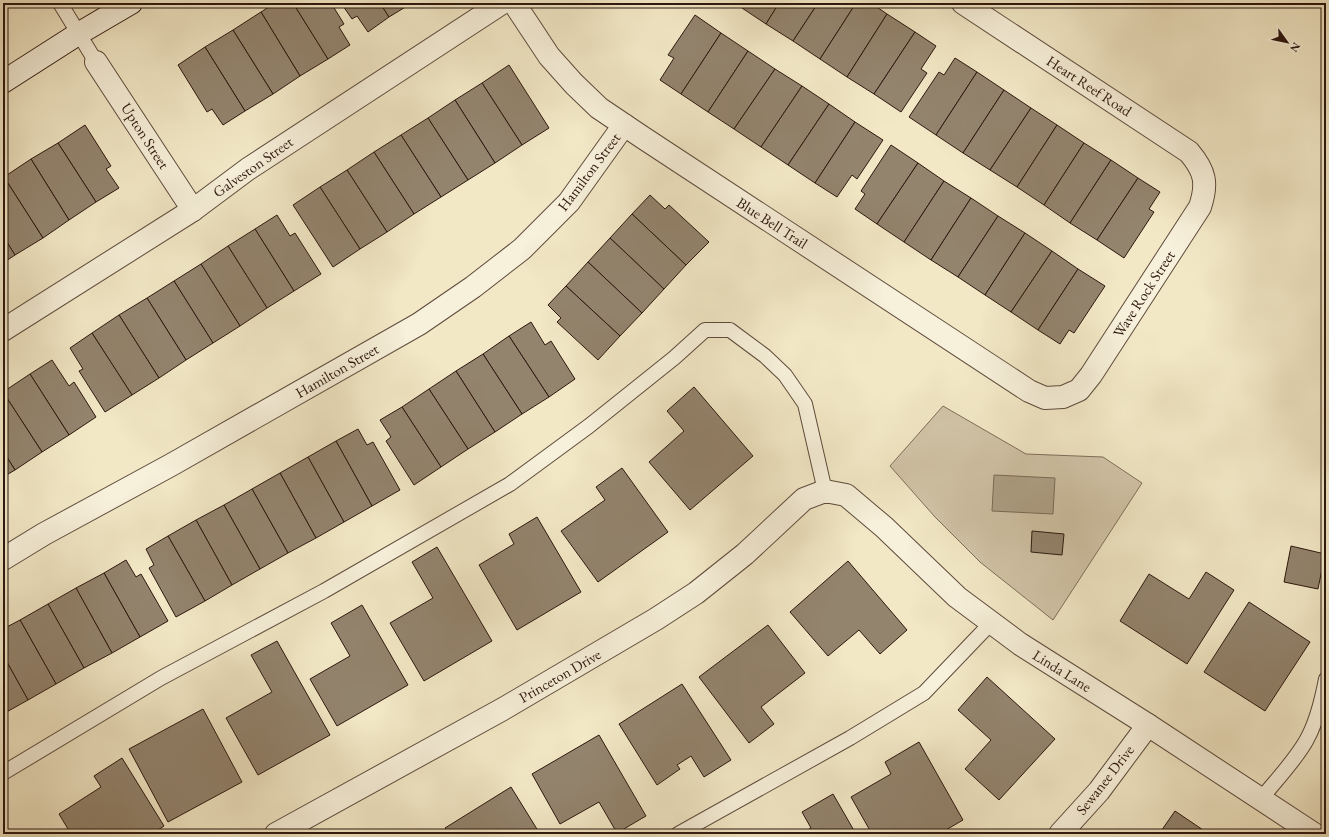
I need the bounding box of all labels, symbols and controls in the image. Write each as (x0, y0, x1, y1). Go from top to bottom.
north arrow (1267, 22, 1307, 62)
text: N (1287, 40, 1304, 55)
street label: Heart Reef Road (1043, 51, 1136, 120)
street label: Upton Street (117, 99, 174, 173)
street label: Hamilton Street (553, 129, 624, 215)
street label: Galveston Street (209, 132, 297, 201)
street label: Blue Bell Trail (733, 193, 812, 253)
street label: Wave Rock Street (1108, 246, 1179, 341)
street label: Hamilton Street (292, 339, 382, 402)
street label: Princeton Drive (515, 644, 604, 707)
street label: Linda Lane (1029, 645, 1095, 696)
street label: Sewanee Drive (1071, 741, 1138, 818)

